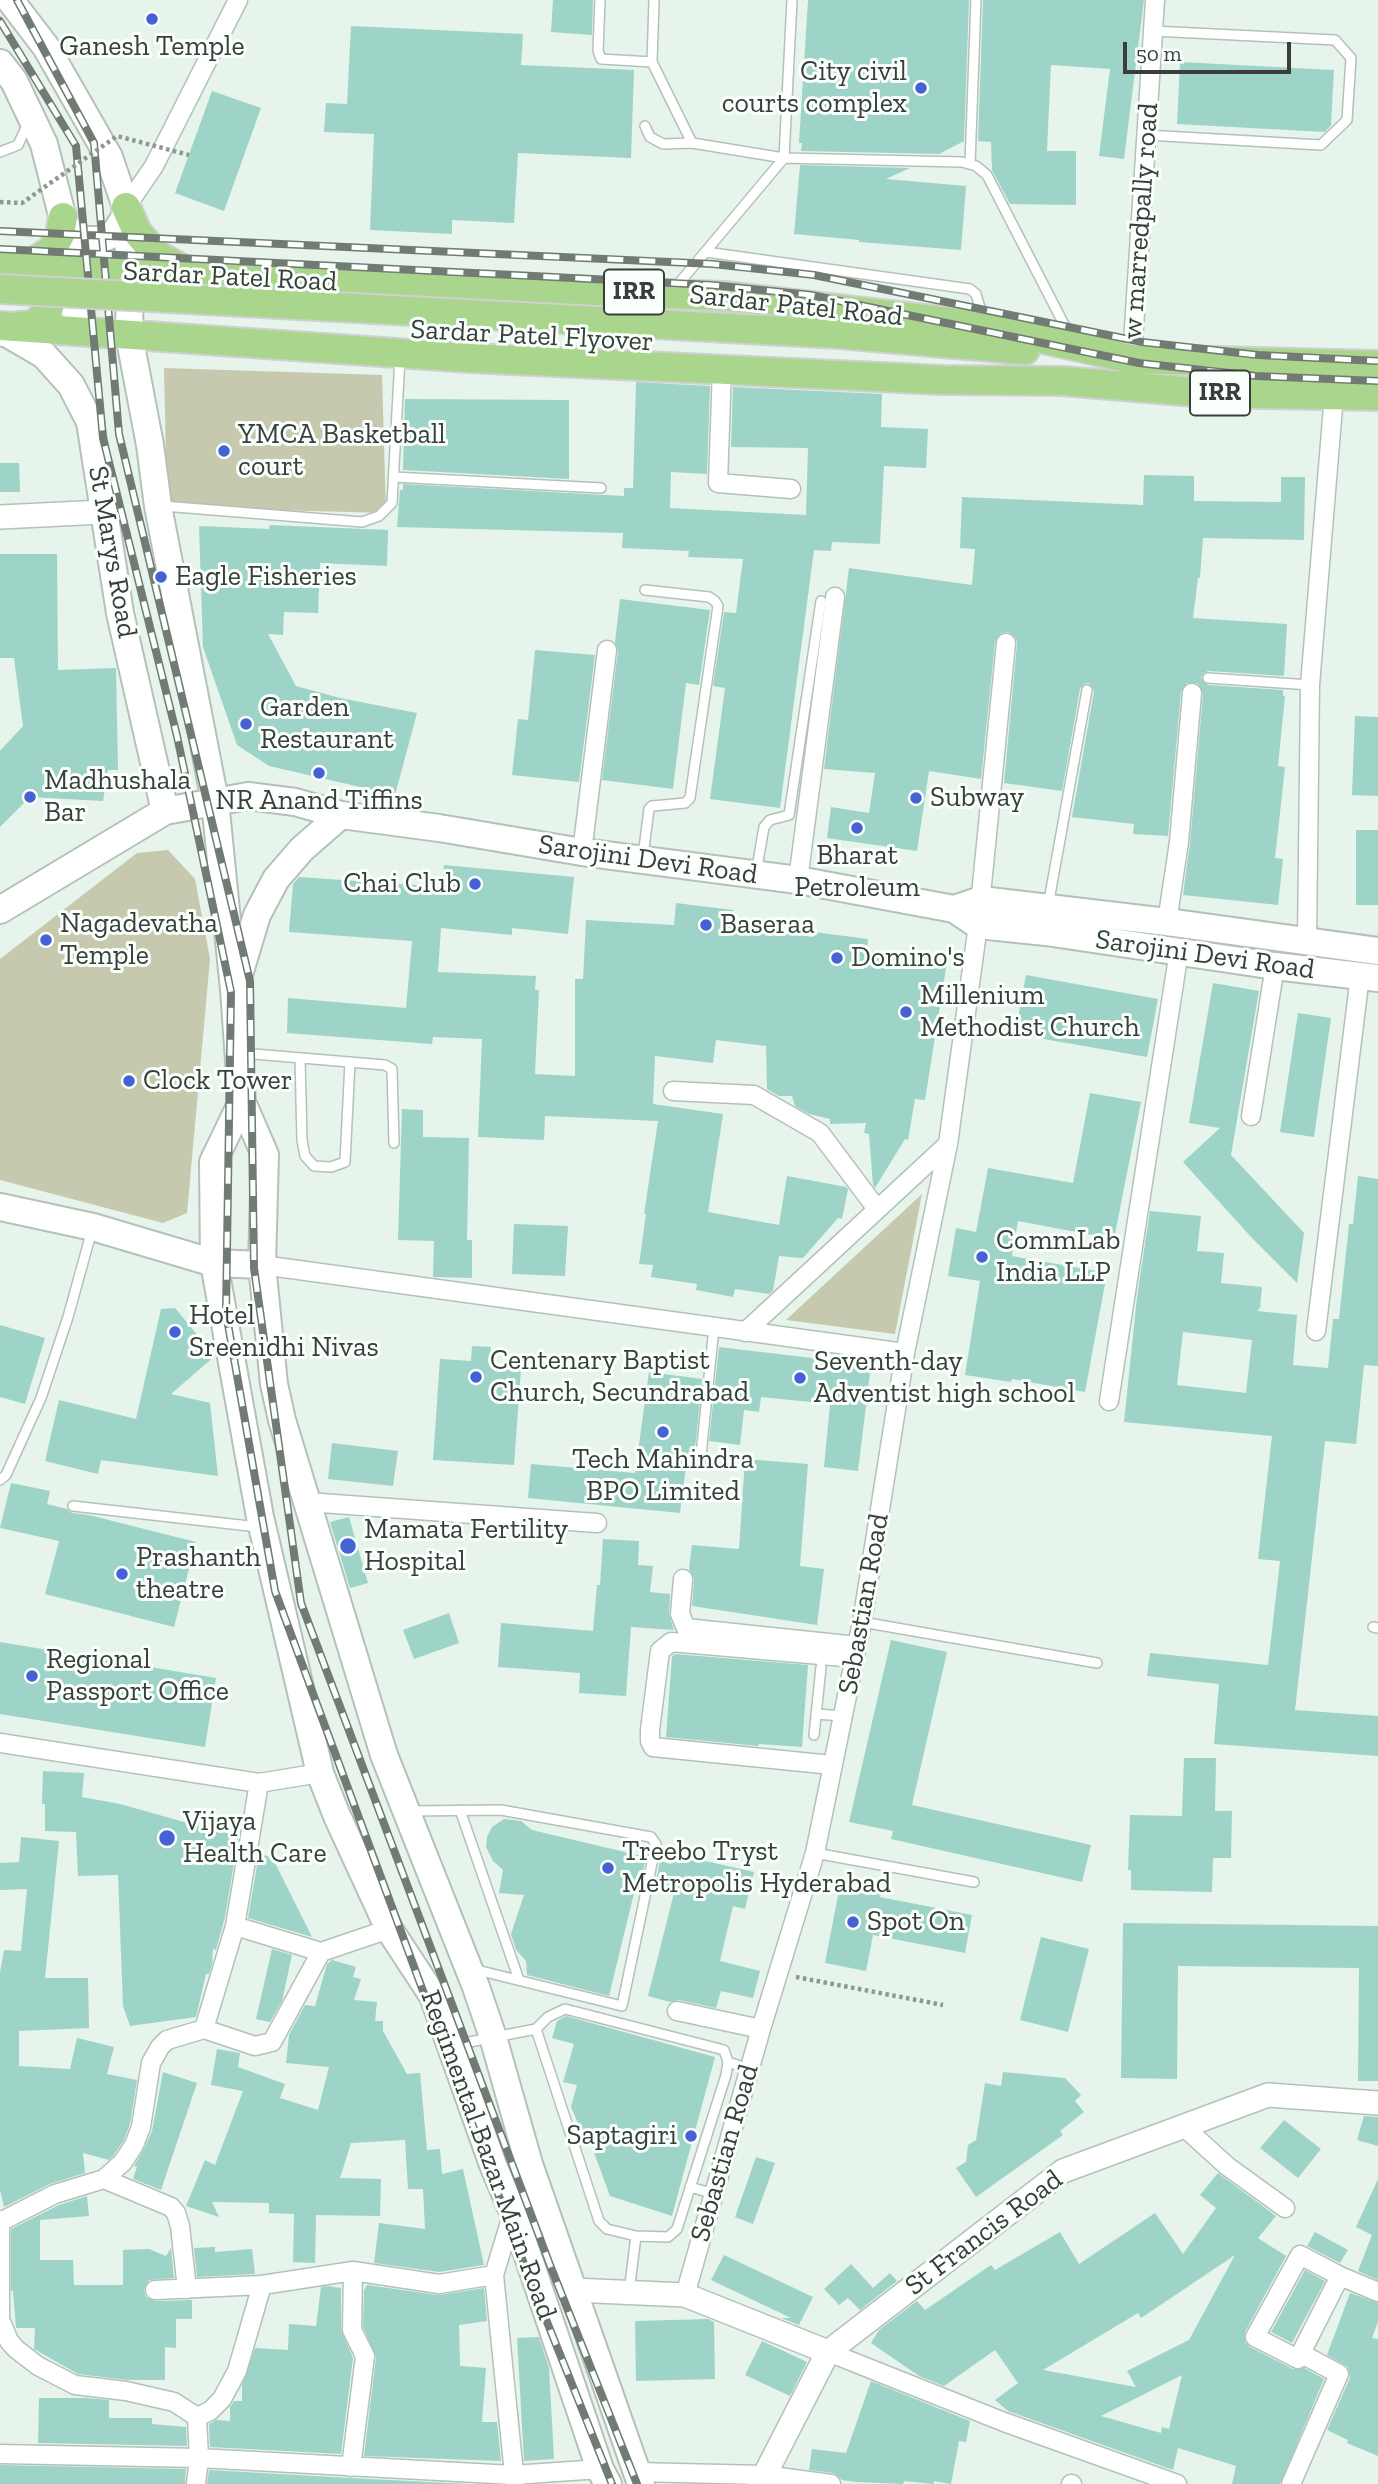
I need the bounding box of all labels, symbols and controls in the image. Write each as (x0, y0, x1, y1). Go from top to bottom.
marker: Ganesh Temple (144, 11, 160, 27)
scale bar (1126, 28, 1294, 72)
place label: Ganesh Temple (59, 30, 245, 64)
text: 50 m (1136, 41, 1182, 66)
place label: City civil courts complex (722, 55, 907, 121)
marker: City civil courts complex (913, 80, 929, 96)
street label: w marredpally road (1116, 102, 1166, 340)
street label: Sardar Patel Road (122, 255, 338, 299)
road number: IRR (604, 270, 664, 314)
street label: Sardar Patel Road (688, 278, 904, 334)
street label: Sardar Patel Flyover (410, 313, 654, 359)
road number: IRR (1190, 370, 1250, 416)
place label: YMCA Basketball court (238, 418, 446, 484)
marker: YMCA Basketball court (216, 443, 232, 459)
street label: St Marys Road (80, 463, 144, 641)
place label: Eagle Fisheries (175, 560, 357, 594)
marker: Eagle Fisheries (153, 569, 169, 585)
place label: Garden Restaurant (260, 691, 394, 757)
marker: Garden Restaurant (238, 716, 254, 732)
place label: Madhushala Bar (44, 764, 191, 830)
marker: NR Anand Tiffins (311, 765, 327, 781)
place label: Subway (930, 781, 1024, 815)
place label: NR Anand Tiffins (215, 784, 423, 818)
marker: Madhushala Bar (22, 789, 38, 805)
marker: Subway (908, 790, 924, 806)
marker: Bharat Petroleum (849, 820, 865, 836)
street label: Sarojini Devi Road (536, 828, 760, 892)
place label: Bharat Petroleum (794, 839, 920, 905)
place label: Chai Club (343, 867, 461, 901)
marker: Chai Club (467, 876, 483, 892)
place label: Nagadevatha Temple (60, 907, 218, 973)
place label: Baseraa (720, 908, 815, 942)
marker: Baseraa (698, 917, 714, 933)
street label: Sarojini Devi Road (1093, 923, 1317, 987)
marker: Nagadevatha Temple (38, 932, 54, 948)
place label: Domino's (851, 941, 965, 975)
marker: Domino's (829, 950, 845, 966)
place label: Millenium Methodist Church (920, 979, 1140, 1045)
marker: Millenium Methodist Church (898, 1004, 914, 1020)
place label: Clock Tower (143, 1064, 292, 1098)
marker: Clock Tower (121, 1073, 137, 1089)
place label: CommLab India LLP (996, 1224, 1121, 1290)
marker: CommLab India LLP (974, 1249, 990, 1265)
place label: Hotel Sreenidhi Nivas (189, 1299, 379, 1365)
marker: Hotel Sreenidhi Nivas (167, 1324, 183, 1340)
place label: Centenary Baptist Church, Secundrabad (490, 1344, 749, 1410)
place label: Seventh-day Adventist high school (814, 1345, 1075, 1411)
marker: Centenary Baptist Church, Secundrabad (468, 1369, 484, 1385)
marker: Seventh-day Adventist high school (792, 1370, 808, 1386)
marker: Tech Mahindra BPO Limited (655, 1424, 671, 1440)
place label: Tech Mahindra BPO Limited (572, 1443, 754, 1509)
street label: Sebastian Road (832, 1511, 896, 1697)
place label: Mamata Fertility Hospital (364, 1513, 568, 1579)
marker: Mamata Fertility Hospital (338, 1536, 358, 1556)
place label: Prashanth theatre (136, 1541, 261, 1607)
marker: Prashanth theatre (114, 1566, 130, 1582)
place label: Regional Passport Office (46, 1643, 229, 1709)
marker: Regional Passport Office (24, 1668, 40, 1684)
place label: Vijaya Health Care (183, 1805, 327, 1871)
marker: Vijaya Health Care (157, 1828, 177, 1848)
place label: Treebo Tryst Metropolis Hyderabad (622, 1835, 891, 1901)
marker: Treebo Tryst Metropolis Hyderabad (600, 1860, 616, 1876)
place label: Spot On (867, 1905, 965, 1939)
marker: Spot On (845, 1914, 861, 1930)
street label: Regimental Bazar Main Road (413, 1986, 563, 2324)
street label: Sebastian Road (684, 2060, 766, 2246)
place label: Saptagiri (566, 2119, 677, 2153)
marker: Saptagiri (683, 2128, 699, 2144)
street label: St Francis Road (899, 2163, 1069, 2303)

